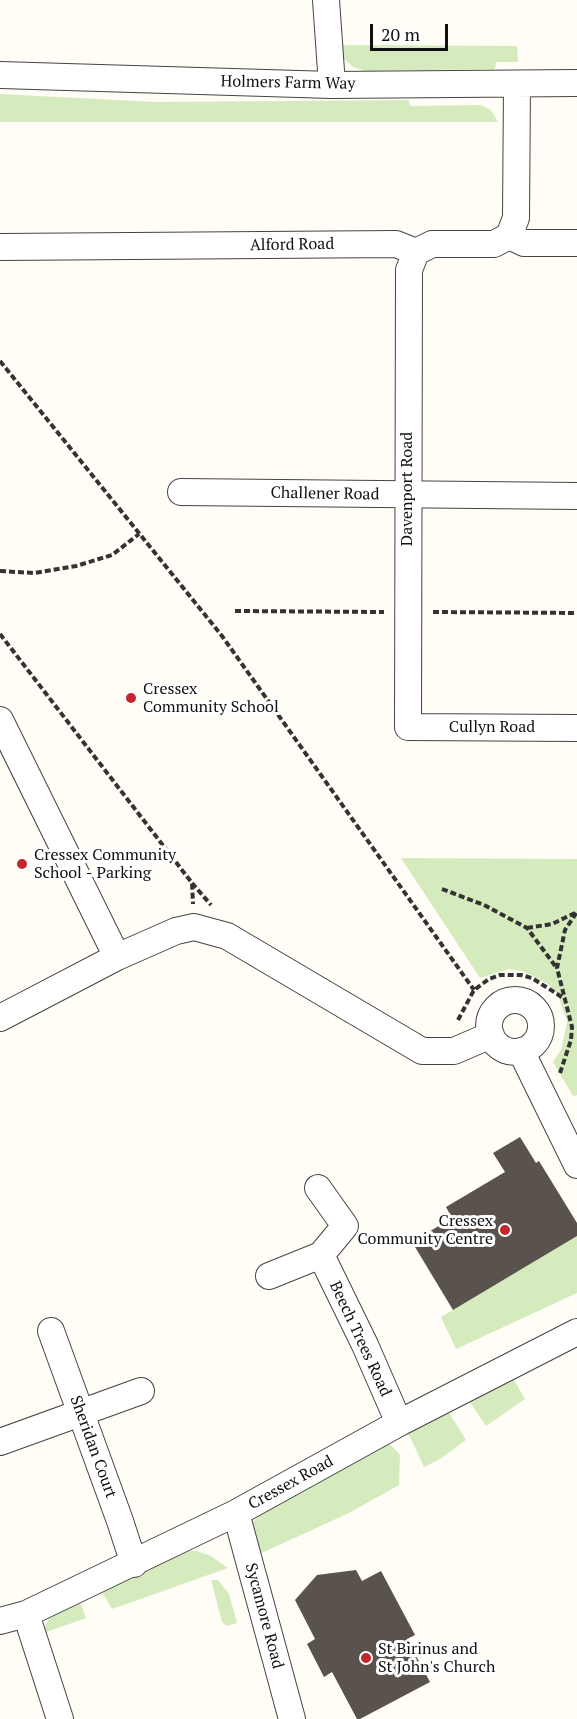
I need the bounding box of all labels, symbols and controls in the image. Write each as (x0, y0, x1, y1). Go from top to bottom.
scale bar (373, 12, 451, 50)
text: 20 m (381, 22, 420, 46)
street label: Holmers Farm Way (220, 72, 356, 94)
street label: Alford Road (250, 235, 334, 255)
street label: Davenport Road (397, 432, 417, 546)
street label: Challener Road (270, 483, 380, 505)
place label: Cressex Community School (143, 679, 279, 717)
marker: Cressex Community School (124, 691, 138, 705)
street label: Cullyn Road (449, 717, 535, 737)
place label: Cressex Community School - Parking (34, 845, 176, 883)
marker: Cressex Community School - Parking (15, 857, 29, 871)
place label: Cressex Community Centre (358, 1211, 493, 1249)
marker: Cressex Community Centre (498, 1223, 512, 1237)
street label: Beech Trees Road (325, 1278, 395, 1400)
street label: Sheridan Court (66, 1393, 120, 1501)
street label: Cressex Road (245, 1452, 337, 1514)
street label: Sycamore Road (241, 1561, 287, 1671)
place label: St Birinus and St John's Church (378, 1639, 495, 1677)
marker: St Birinus and St John's Church (359, 1651, 373, 1665)

